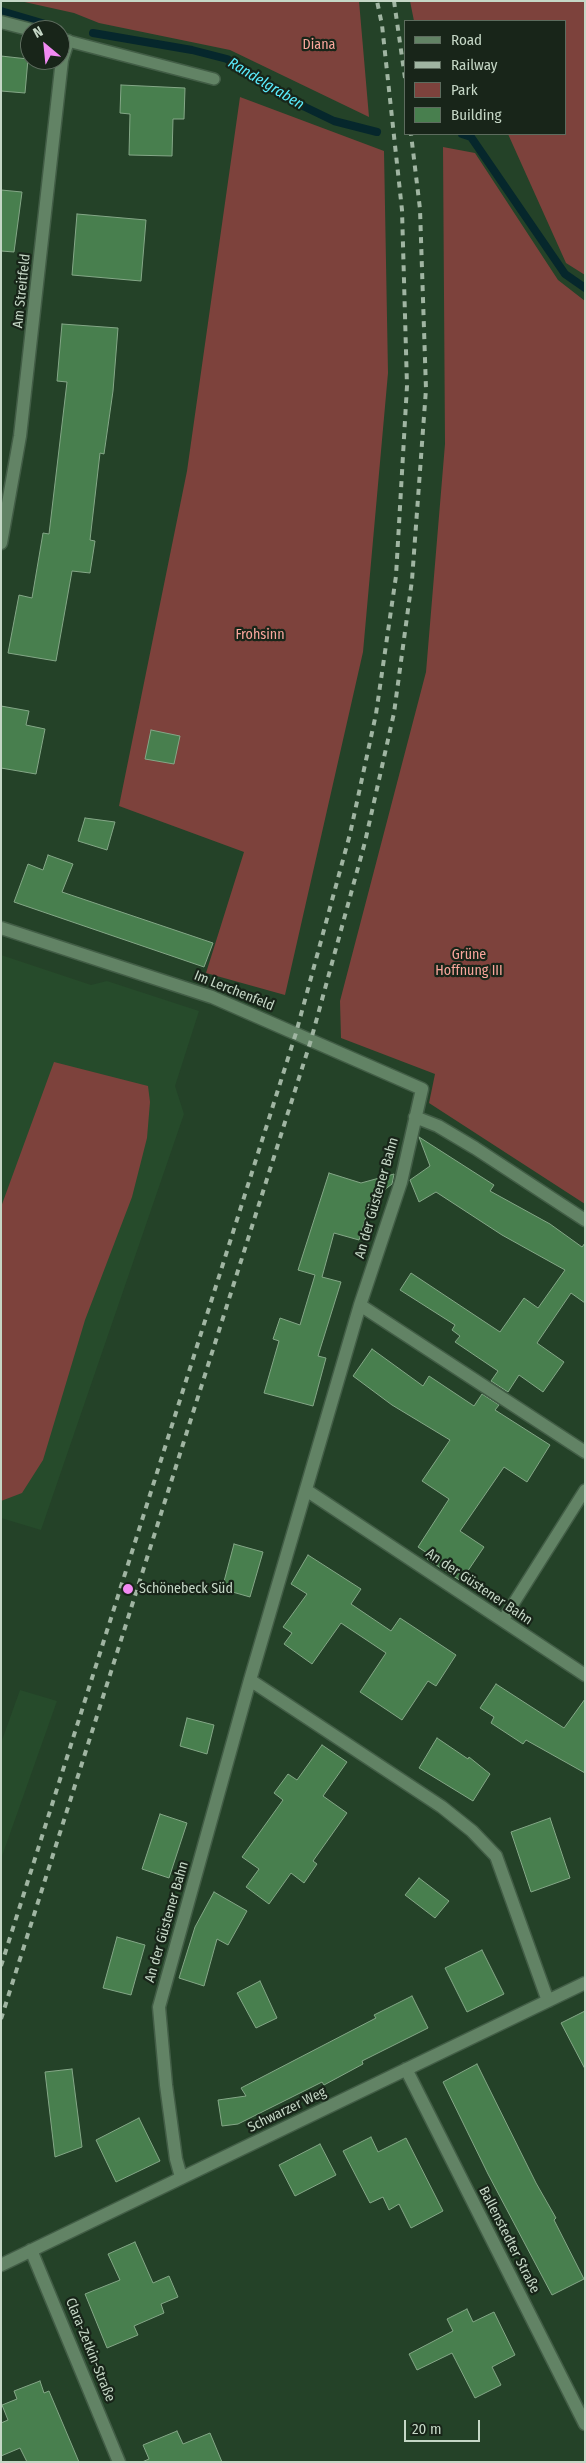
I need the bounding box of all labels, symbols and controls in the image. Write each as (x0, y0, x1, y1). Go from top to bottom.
north arrow (20, 20, 70, 70)
legend (404, 20, 566, 135)
text: N (30, 23, 46, 42)
text: Road (451, 31, 482, 49)
park label: Diana (303, 37, 335, 53)
water label: Randelgraben (225, 54, 307, 114)
text: Railway (451, 56, 498, 74)
text: Park (451, 81, 478, 99)
text: Building (451, 106, 502, 124)
street label: Am Streitfeld (10, 253, 34, 329)
park label: Frohsinn (235, 627, 285, 643)
park label: Grüne Hoffnung III (435, 947, 503, 980)
street label: Im Lerchenfeld (192, 967, 276, 1015)
street label: An der Güstener Bahn (352, 1136, 402, 1260)
street label: An der Güstener Bahn (422, 1545, 536, 1629)
place label: Schönebeck Süd (139, 1581, 233, 1597)
marker: Schönebeck Süd (121, 1582, 135, 1596)
street label: An der Güstener Bahn (142, 1860, 192, 1984)
street label: Schwarzer Weg (245, 2084, 329, 2136)
street label: Ballenstedter Straße (475, 2184, 543, 2296)
street label: Clara-Zetkin-Straße (62, 2296, 118, 2404)
scale bar (406, 2410, 482, 2442)
text: 20 m (412, 2420, 442, 2438)

